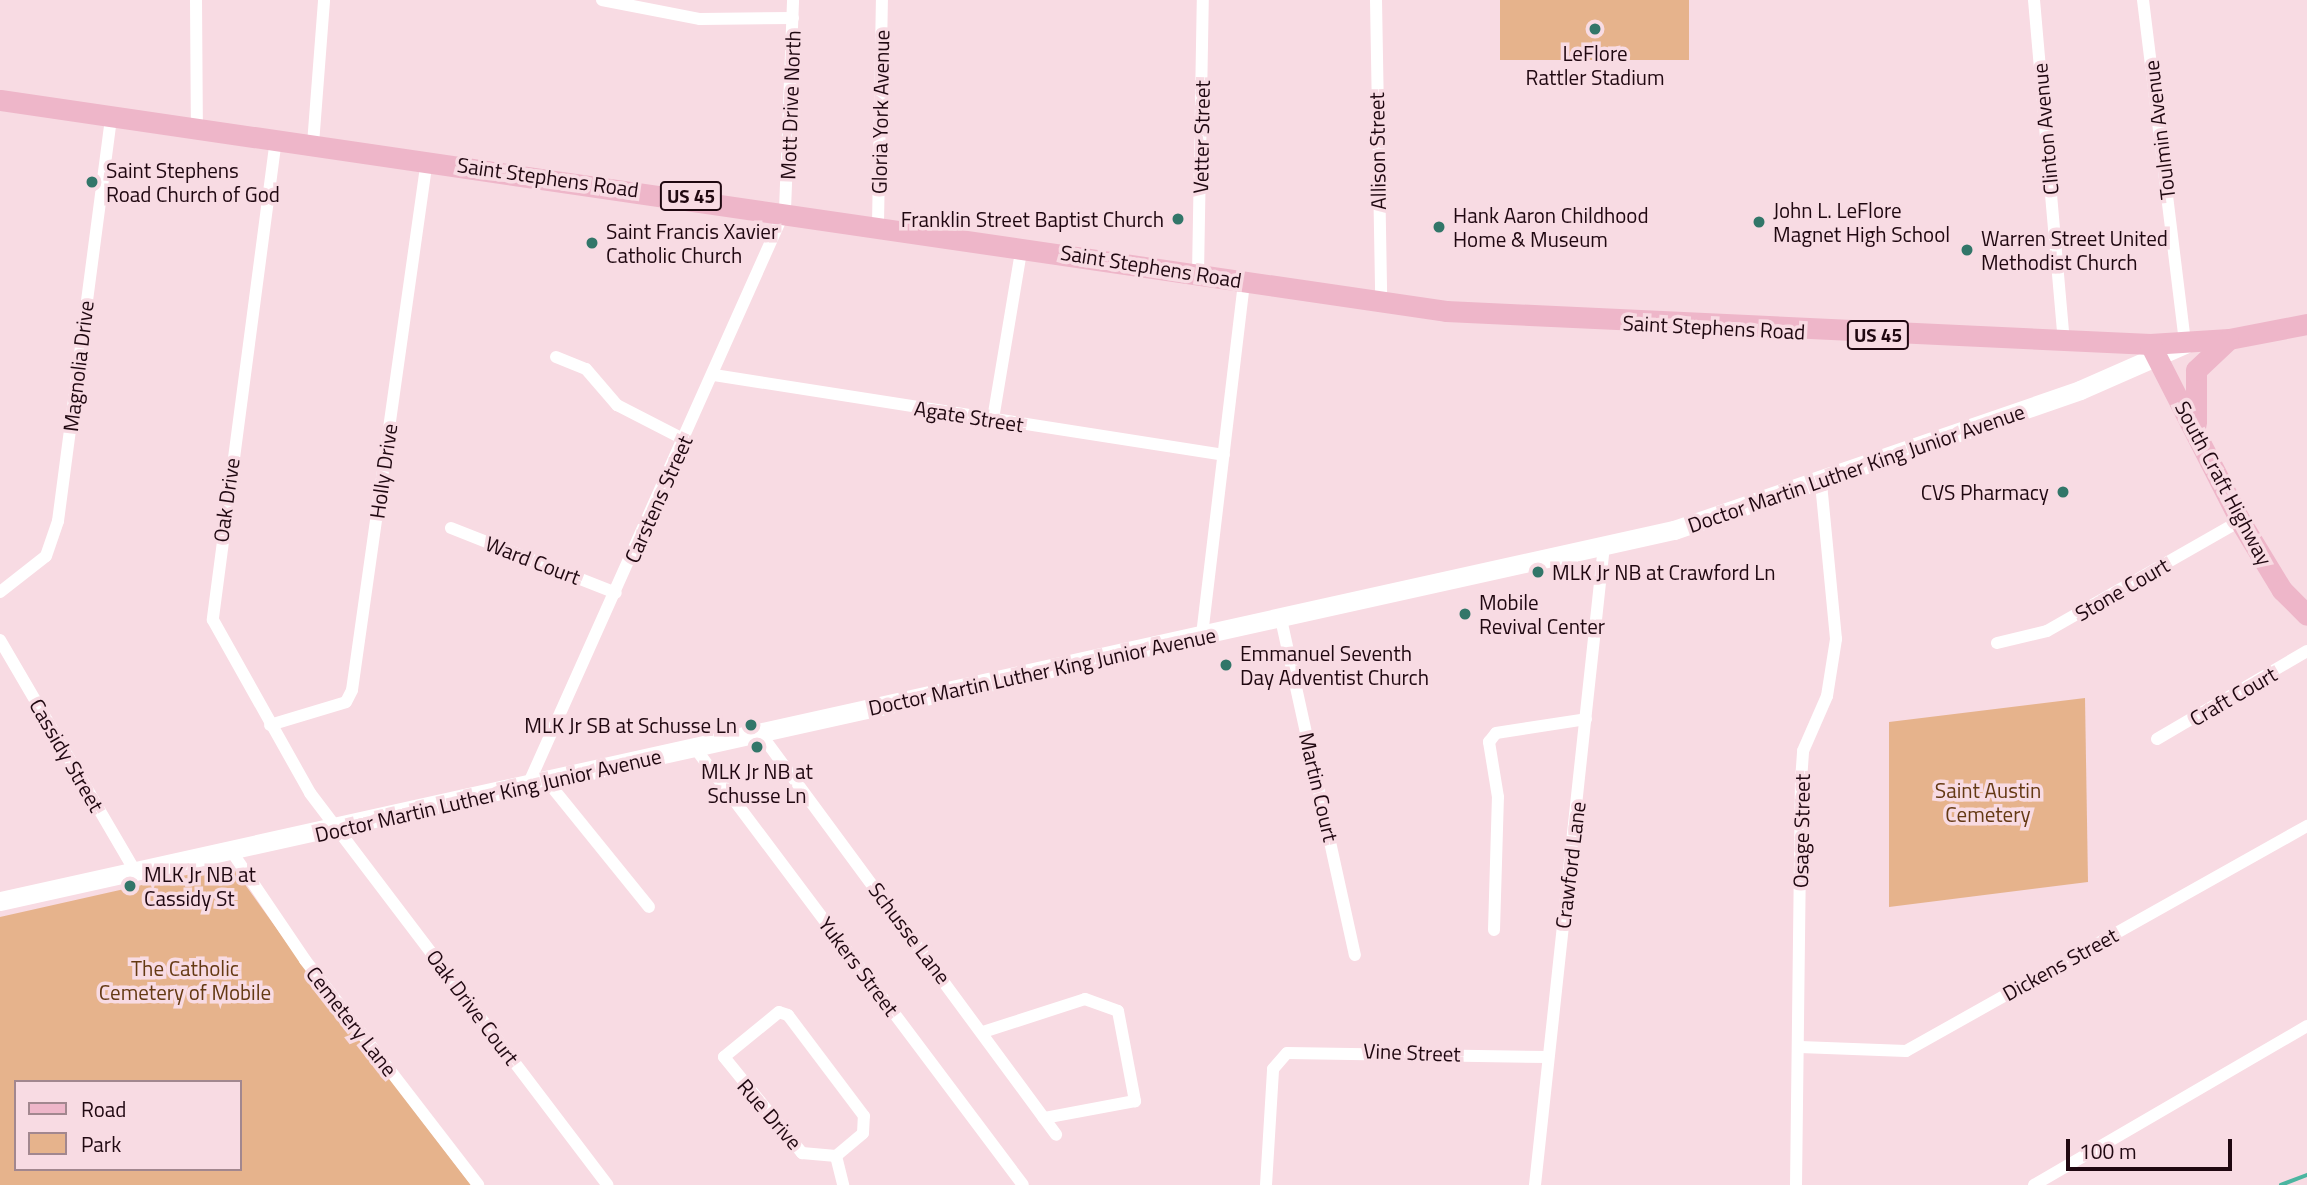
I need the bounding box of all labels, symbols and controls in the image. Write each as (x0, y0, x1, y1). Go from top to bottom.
marker: LeFlore Rattler Stadium (1587, 21, 1603, 37)
street label: Mott Drive North (775, 30, 805, 180)
street label: Gloria York Avenue (866, 30, 894, 194)
place label: LeFlore Rattler Stadium (1525, 40, 1665, 90)
street label: Toulmin Avenue (2138, 59, 2180, 201)
street label: Clinton Avenue (2027, 62, 2063, 196)
street label: Vetter Street (1187, 80, 1215, 194)
street label: Allison Street (1363, 92, 1391, 210)
street label: Saint Stephens Road (456, 152, 640, 202)
place label: Saint Stephens Road Church of God (106, 157, 280, 207)
marker: Saint Stephens Road Church of God (84, 174, 100, 190)
road number: US 45 (660, 180, 722, 212)
place label: John L. LeFlore Magnet High School (1773, 197, 1950, 247)
place label: Hank Aaron Childhood Home & Museum (1453, 202, 1649, 252)
place label: Franklin Street Baptist Church (901, 206, 1164, 232)
marker: Franklin Street Baptist Church (1170, 211, 1186, 227)
marker: John L. LeFlore Magnet High School (1751, 214, 1767, 230)
place label: Saint Francis Xavier Catholic Church (606, 218, 778, 268)
marker: Hank Aaron Childhood Home & Museum (1431, 219, 1447, 235)
place label: Warren Street United Methodist Church (1981, 225, 2168, 275)
marker: Saint Francis Xavier Catholic Church (584, 235, 600, 251)
street label: Saint Stephens Road (1059, 239, 1243, 293)
marker: Warren Street United Methodist Church (1959, 242, 1975, 258)
street label: Magnolia Drive (57, 299, 99, 433)
street label: Saint Stephens Road (1622, 310, 1806, 344)
road number: US 45 (1846, 320, 1910, 350)
street label: Agate Street (913, 395, 1025, 437)
street label: South Craft Highway (2170, 397, 2278, 569)
street label: Doctor Martin Luther King Junior Avenue (1684, 398, 2028, 538)
street label: Holly Drive (364, 422, 402, 520)
street label: Carstens Street (619, 431, 697, 567)
street label: Oak Drive (208, 456, 244, 544)
place label: CVS Pharmacy (1921, 479, 2049, 505)
marker: CVS Pharmacy (2055, 484, 2071, 500)
street label: Ward Court (482, 530, 584, 590)
street label: Stone Court (2071, 552, 2173, 626)
place label: MLK Jr NB at Crawford Ln (1552, 559, 1776, 585)
marker: MLK Jr NB at Crawford Ln (1530, 564, 1546, 580)
place label: Mobile Revival Center (1479, 589, 1605, 639)
marker: Mobile Revival Center (1457, 606, 1473, 622)
street label: Doctor Martin Luther King Junior Avenue (866, 622, 1218, 720)
place label: Emmanuel Seventh Day Adventist Church (1240, 640, 1429, 690)
marker: Emmanuel Seventh Day Adventist Church (1218, 657, 1234, 673)
street label: Craft Court (2185, 661, 2281, 731)
street label: Cassidy Street (25, 694, 109, 816)
place label: MLK Jr SB at Schusse Ln (524, 712, 737, 738)
marker: MLK Jr SB at Schusse Ln (743, 717, 759, 733)
street label: Martin Court (1294, 730, 1344, 844)
marker: MLK Jr NB at Schusse Ln (749, 739, 765, 755)
street label: Doctor Martin Luther King Junior Avenue (312, 743, 664, 847)
place label: MLK Jr NB at Schusse Ln (701, 758, 813, 808)
street label: Osage Street (1787, 774, 1815, 888)
park label: Saint Austin Cemetery (1935, 777, 2041, 827)
street label: Crawford Lane (1550, 800, 1590, 930)
place label: MLK Jr NB at Cassidy St (144, 861, 256, 911)
street label: Schusse Lane (864, 877, 956, 989)
marker: MLK Jr NB at Cassidy St (122, 878, 138, 894)
street label: Yukers Street (814, 912, 904, 1020)
street label: Dickens Street (1998, 922, 2122, 1006)
street label: Oak Drive Court (422, 944, 524, 1070)
park label: The Catholic Cemetery of Mobile (99, 955, 271, 1005)
street label: Cemetery Lane (301, 961, 403, 1081)
street label: Vine Street (1363, 1038, 1461, 1066)
street label: Rue Drive (733, 1074, 807, 1154)
legend (14, 1080, 242, 1171)
text: Road (81, 1093, 126, 1125)
scale bar (2069, 1126, 2235, 1170)
text: Park (81, 1128, 121, 1160)
text: 100 m (2079, 1135, 2136, 1167)

